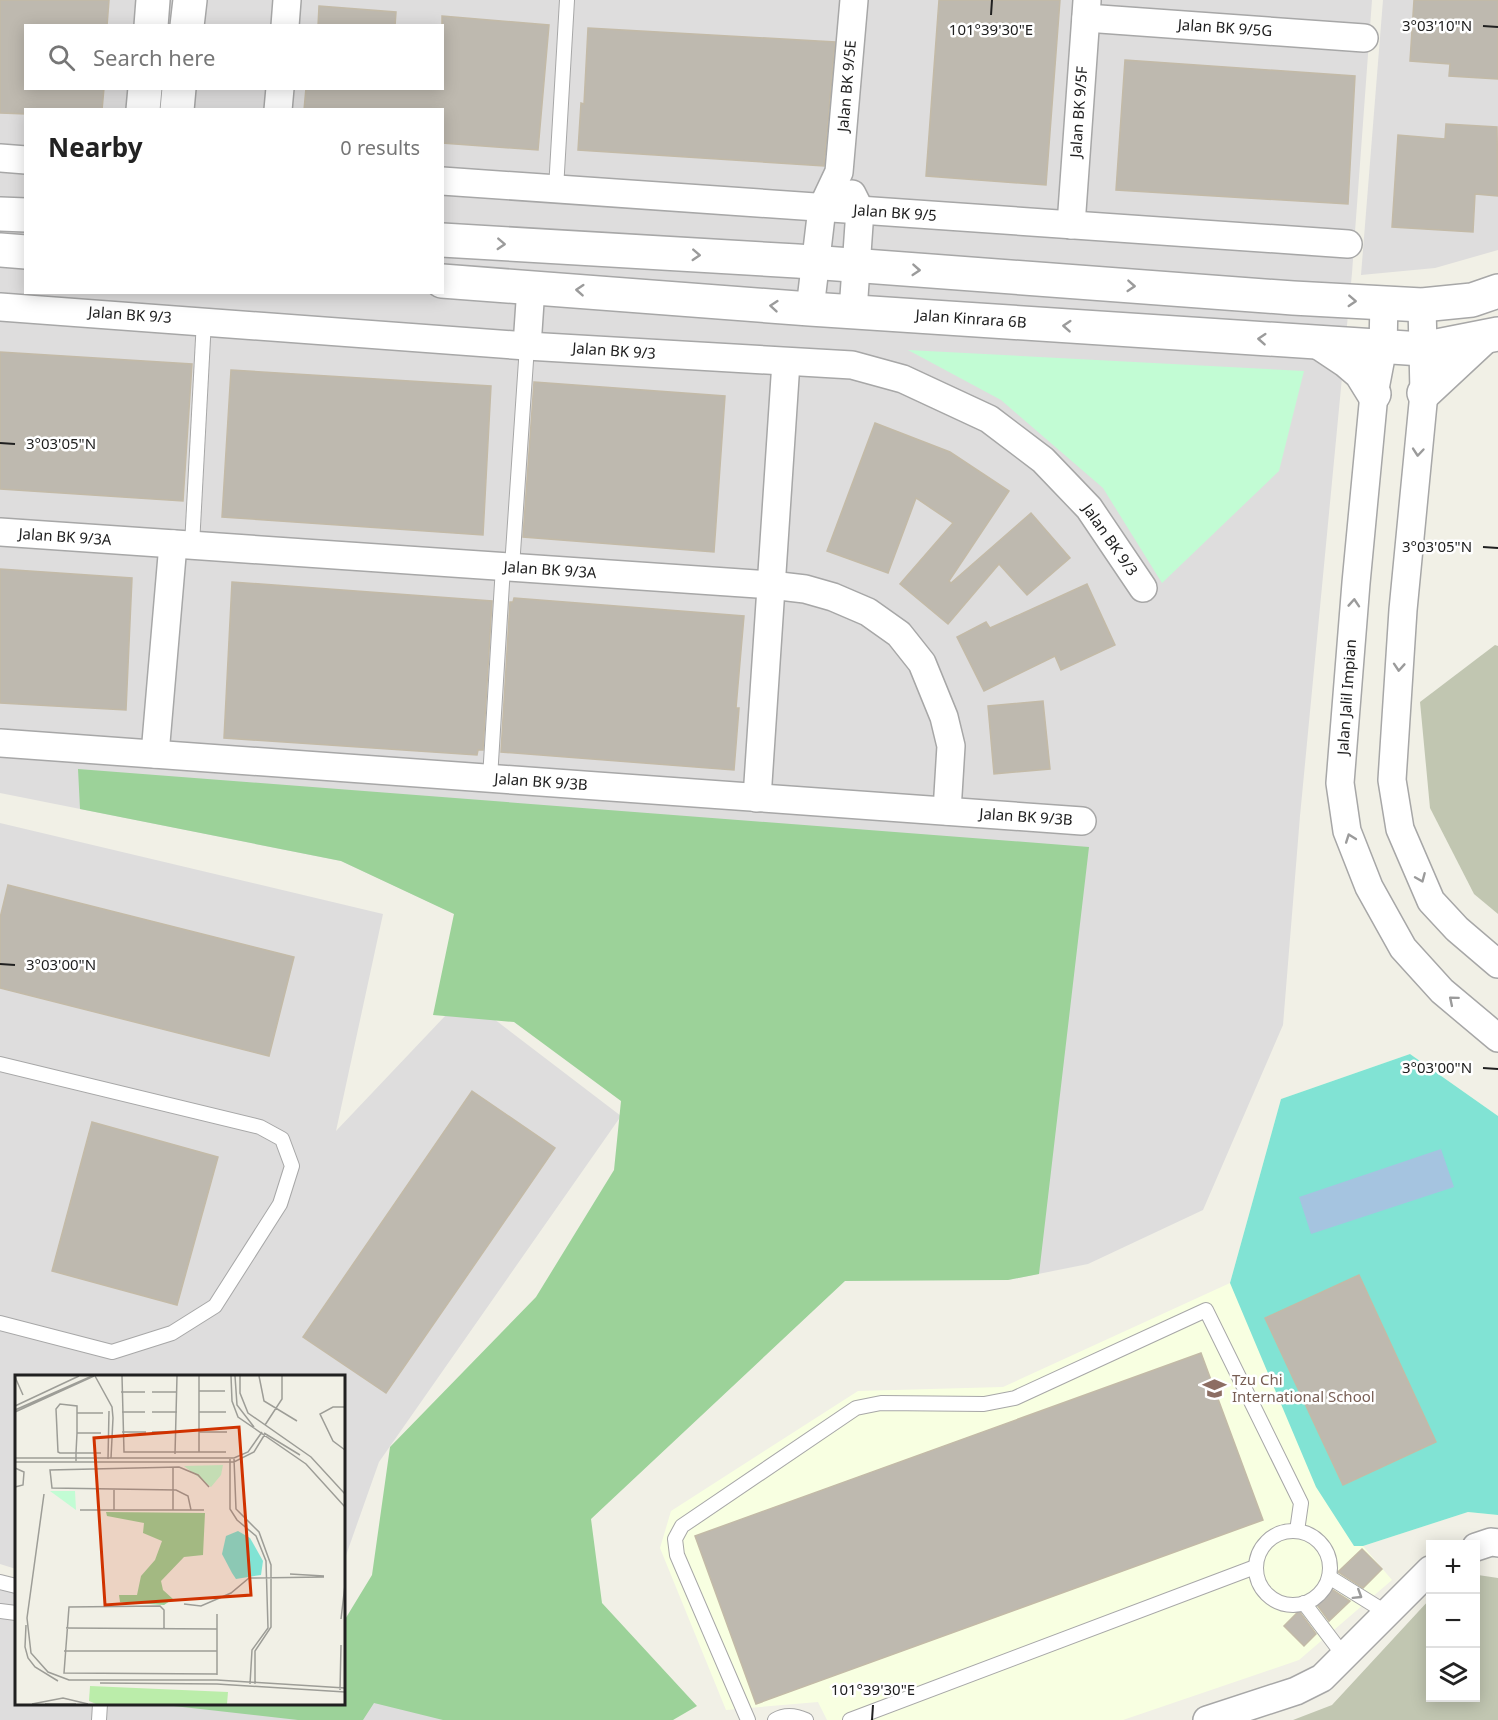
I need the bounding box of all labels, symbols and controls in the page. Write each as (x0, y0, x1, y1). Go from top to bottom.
street label: Jalan BK 9/5G (1175, 14, 1273, 40)
text: 3°03'10"N (1402, 15, 1472, 35)
text: 101°39'30"E (949, 19, 1033, 39)
search box (24, 24, 444, 90)
street label: Jalan BK 9/5E (832, 39, 860, 135)
icon: search (45, 41, 78, 74)
text: Search here (93, 42, 215, 72)
street label: Jalan BK 9/5F (1065, 65, 1091, 160)
text: Nearby (48, 129, 143, 165)
text: 0 results (340, 134, 420, 161)
street label: Jalan BK 9/5 (851, 199, 937, 225)
one-way arrow (496, 237, 505, 250)
one-way arrow (691, 249, 700, 262)
one-way arrow (912, 264, 921, 277)
one-way arrow (1127, 280, 1136, 293)
one-way arrow (575, 284, 584, 297)
one-way arrow (1347, 295, 1356, 307)
one-way arrow (770, 300, 779, 313)
street label: Jalan BK 9/3 (86, 301, 172, 327)
street label: Jalan Kinrara 6B (913, 304, 1027, 332)
one-way arrow (1063, 319, 1072, 332)
one-way arrow (1257, 332, 1266, 345)
street label: Jalan BK 9/3 (570, 337, 656, 363)
text: 3°03'05"N (26, 433, 96, 453)
one-way arrow (1412, 447, 1425, 456)
street label: Jalan BK 9/3 (1077, 498, 1143, 579)
street label: Jalan BK 9/3A (16, 523, 113, 549)
text: 3°03'05"N (1402, 536, 1472, 556)
street label: Jalan BK 9/3A (501, 556, 598, 582)
one-way arrow (1347, 598, 1360, 607)
street label: Jalan Jalil Impian (1332, 638, 1360, 757)
one-way arrow (1393, 662, 1406, 671)
street label: Jalan BK 9/3B (492, 768, 588, 794)
street label: Jalan BK 9/3B (977, 803, 1073, 829)
one-way arrow (1344, 833, 1357, 844)
one-way arrow (1414, 871, 1426, 882)
text: 3°03'00"N (26, 954, 96, 974)
one-way arrow (1449, 997, 1460, 1008)
text: 3°03'00"N (1402, 1057, 1472, 1077)
place label: Tzu Chi International School (1232, 1369, 1375, 1406)
inset map (15, 1375, 345, 1705)
school or university icon: Tzu Chi International School (1201, 1376, 1227, 1402)
map controls (1426, 1540, 1480, 1702)
button: + (1426, 1540, 1480, 1594)
one-way arrow (1351, 1588, 1362, 1599)
button: − (1426, 1594, 1480, 1648)
button: layers (1426, 1648, 1480, 1702)
text: 101°39'30"E (831, 1679, 915, 1699)

